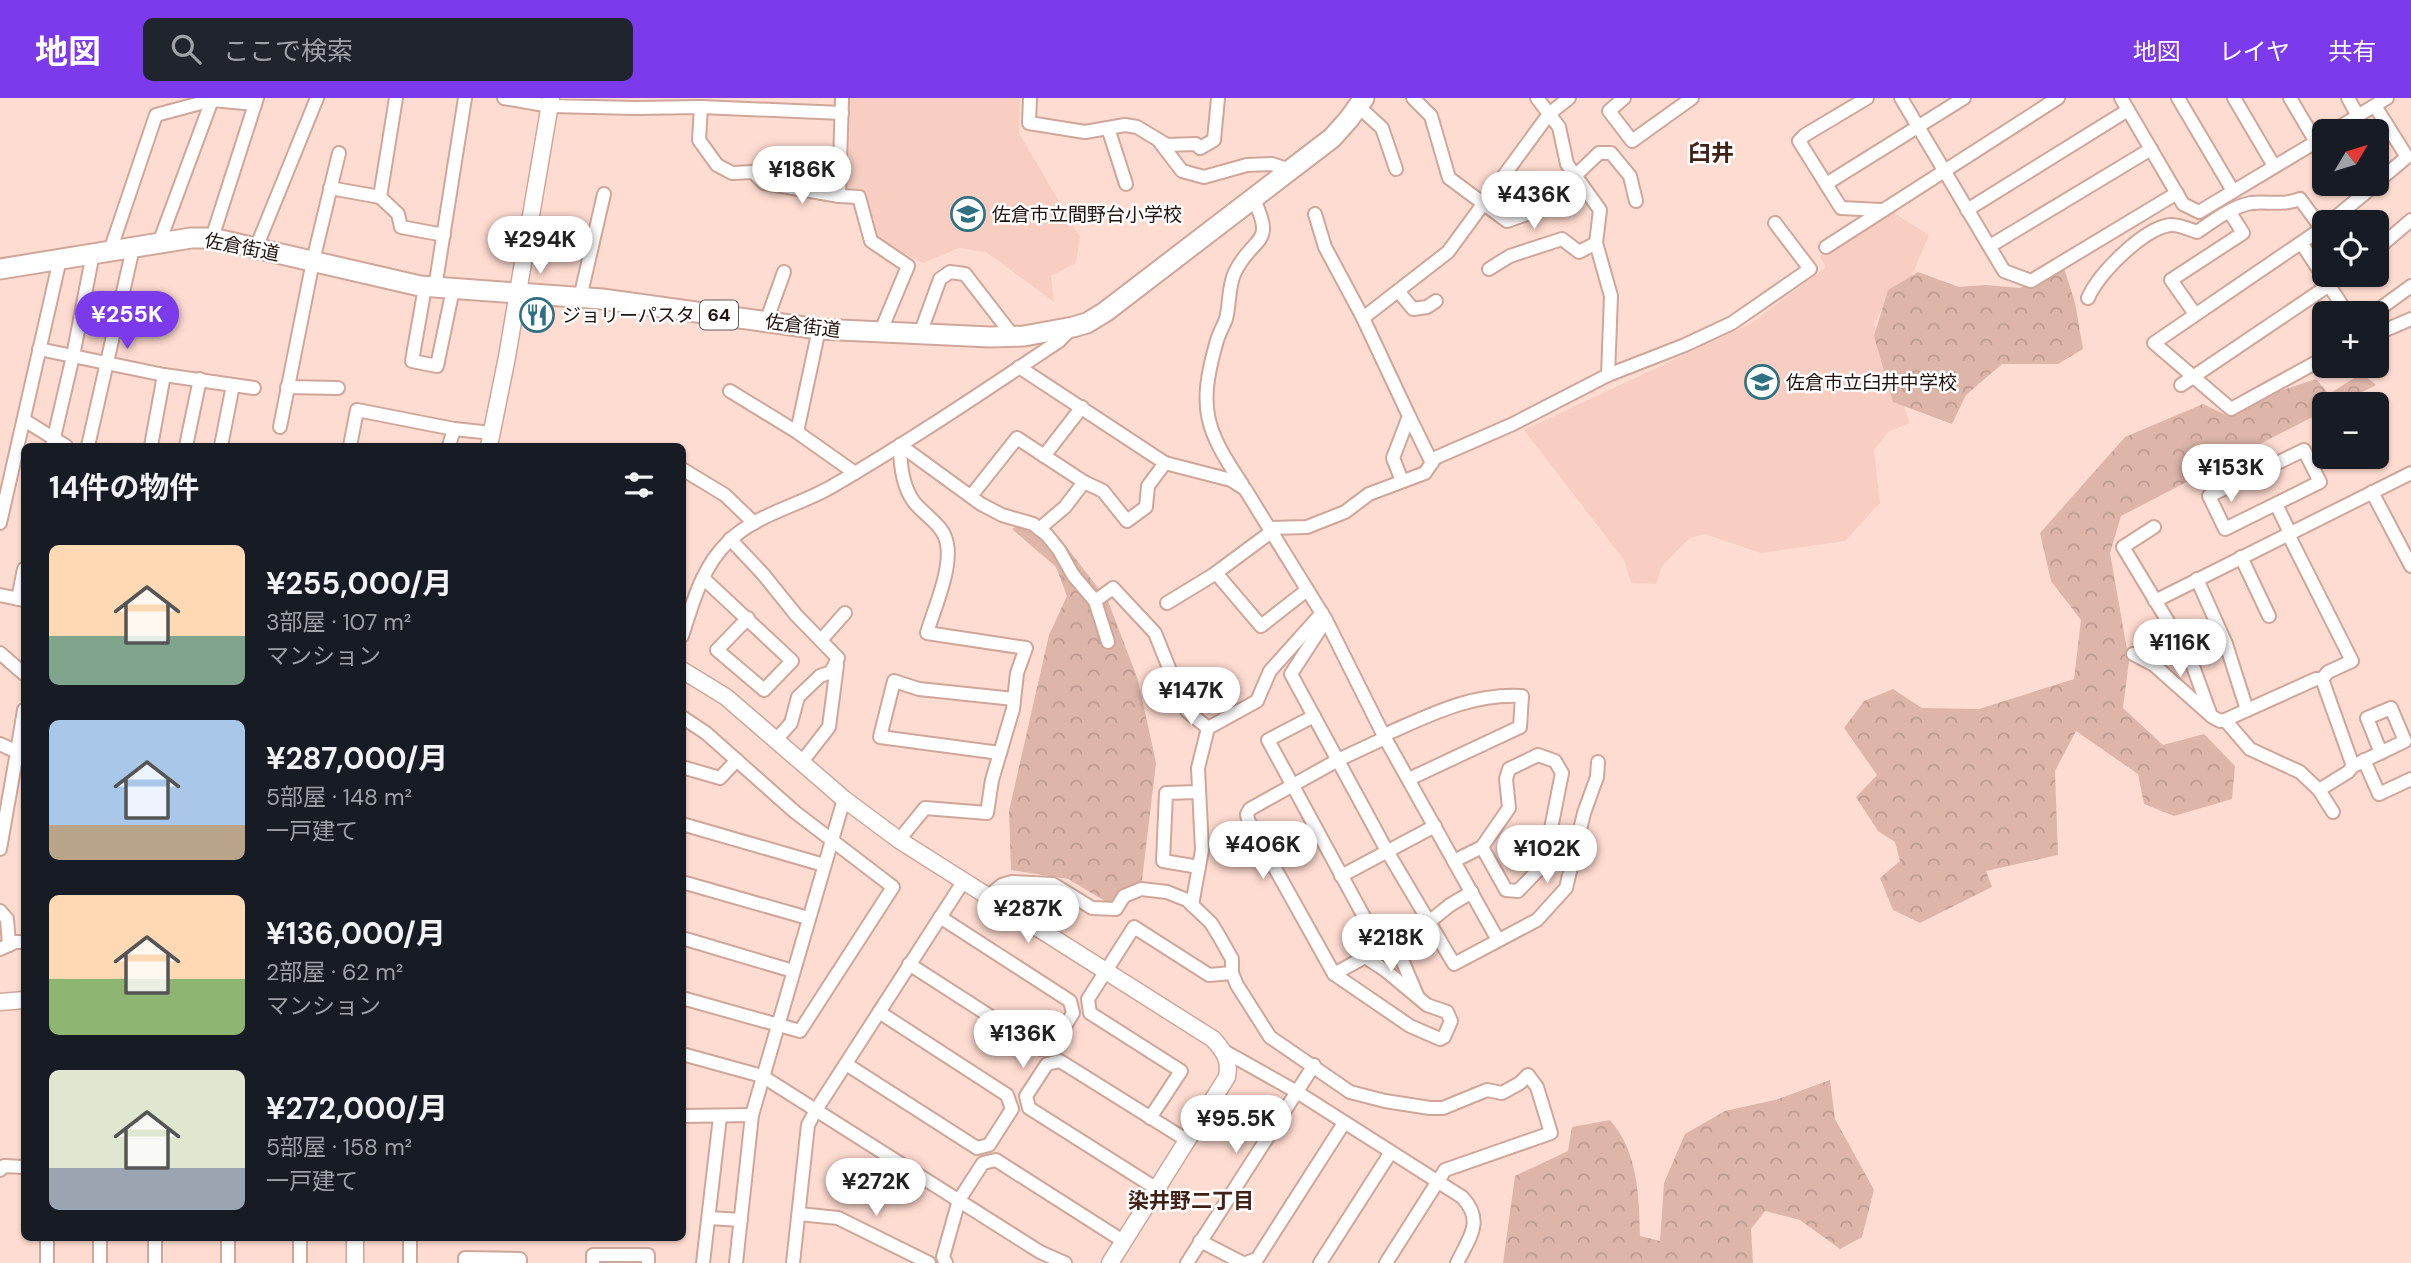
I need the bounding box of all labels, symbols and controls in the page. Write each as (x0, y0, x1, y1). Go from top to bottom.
search box (143, 18, 633, 81)
text: 地図 (35, 30, 101, 73)
icon: search (167, 30, 205, 68)
text: ここで検索 (223, 34, 353, 68)
text: 地図 (2133, 36, 2181, 67)
text: レイヤ (2219, 36, 2290, 67)
text: 共有 (2328, 36, 2376, 67)
north arrow (2312, 119, 2389, 196)
map controls (2312, 119, 2389, 469)
district label: 臼井 (1688, 138, 1734, 168)
pin: ¥186K (753, 146, 851, 206)
text: ¥186K (768, 154, 836, 184)
pin: ¥436K (1485, 172, 1583, 231)
text: ¥436K (1497, 179, 1571, 209)
school or university icon: 佐倉市立間野台小学校 (949, 195, 987, 233)
place label: 佐倉市立間野台小学校 (992, 202, 1182, 227)
button: locate (2312, 210, 2389, 287)
pin: ¥294K (491, 216, 589, 276)
text: ¥294K (504, 224, 576, 254)
street label: 佐倉街道 (202, 227, 282, 267)
pin: ¥255K (78, 292, 176, 351)
restaurant icon: ジョリーパスタ (518, 296, 556, 334)
text: ¥255K (91, 299, 163, 329)
road number: 64 (700, 300, 738, 330)
button: + (2312, 301, 2389, 378)
place label: ジョリーパスタ (562, 303, 695, 328)
street label: 佐倉街道 (764, 309, 842, 343)
school or university icon: 佐倉市立臼井中学校 (1743, 363, 1781, 401)
place label: 佐倉市立臼井中学校 (1786, 370, 1957, 395)
button: − (2312, 392, 2389, 469)
pin: ¥153K (2182, 444, 2280, 504)
text: ¥153K (2198, 452, 2264, 482)
icon: filters (620, 466, 658, 504)
text: 14件の物件 (49, 468, 199, 507)
text: ¥255,000/月 (266, 564, 452, 603)
icon: home (105, 573, 189, 657)
text: 3部屋 · 107 m² (266, 607, 411, 637)
pin: ¥116K (2131, 620, 2229, 679)
text: ¥116K (2149, 627, 2211, 657)
text: マンション (266, 641, 381, 671)
pin: ¥147K (1142, 668, 1240, 727)
text: ¥147K (1158, 675, 1224, 705)
text: ¥287,000/月 (266, 739, 448, 778)
icon: home (105, 748, 189, 832)
text: 5部屋 · 148 m² (266, 782, 412, 812)
text: 一戸建て (266, 816, 358, 846)
pin: ¥406K (1214, 822, 1312, 881)
pin: ¥102K (1498, 826, 1596, 885)
text: ¥406K (1225, 829, 1301, 859)
text: ¥102K (1513, 833, 1581, 863)
pin: ¥287K (979, 886, 1077, 945)
text: ¥287K (993, 893, 1063, 923)
text: ¥136,000/月 (266, 914, 446, 953)
pin: ¥218K (1342, 914, 1440, 974)
text: ¥218K (1358, 922, 1424, 952)
icon: home (105, 923, 189, 1007)
text: 2部屋 · 62 m² (266, 957, 403, 987)
text: マンション (266, 991, 381, 1021)
pin: ¥136K (974, 1010, 1072, 1070)
text: ¥136K (990, 1018, 1056, 1048)
text: ¥272,000/月 (266, 1089, 448, 1128)
pin: ¥95.5K (1179, 1096, 1293, 1155)
icon: home (105, 1098, 189, 1182)
text: ¥95.5K (1197, 1103, 1275, 1133)
text: 5部屋 · 158 m² (266, 1132, 412, 1162)
pin: ¥272K (827, 1158, 925, 1218)
text: 一戸建て (266, 1166, 358, 1196)
text: ¥272K (842, 1166, 910, 1196)
district label: 染井野二丁目 (1128, 1187, 1254, 1215)

